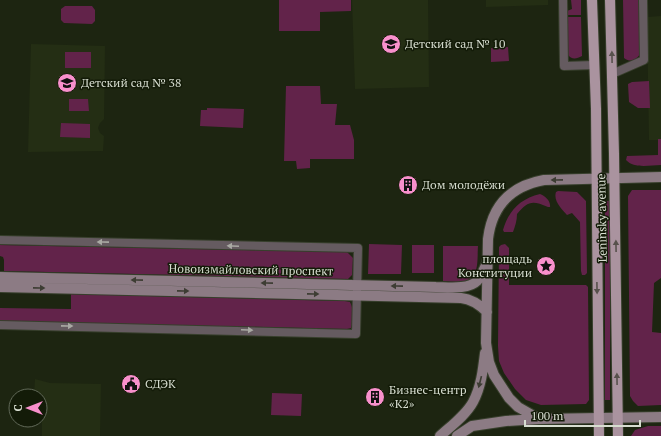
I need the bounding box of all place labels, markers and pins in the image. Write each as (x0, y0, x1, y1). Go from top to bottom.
school or university icon: Детский сад № 10 (380, 33, 402, 55)
place label: Детский сад № 10 (405, 36, 505, 51)
school or university icon: Детский сад № 38 (56, 72, 78, 94)
place label: Детский сад № 38 (81, 75, 181, 90)
building icon: Дом молодёжи (397, 174, 419, 196)
place label: Дом молодёжи (422, 177, 505, 192)
place label: площадь Конституции (458, 251, 532, 280)
place icon: площадь Конституции (535, 255, 557, 277)
public building icon: СДЭК (120, 373, 142, 395)
place label: СДЭК (145, 376, 176, 391)
place label: Бизнес-центр «К2» (389, 382, 467, 411)
building icon: Бизнес-центр «К2» (364, 386, 386, 408)

